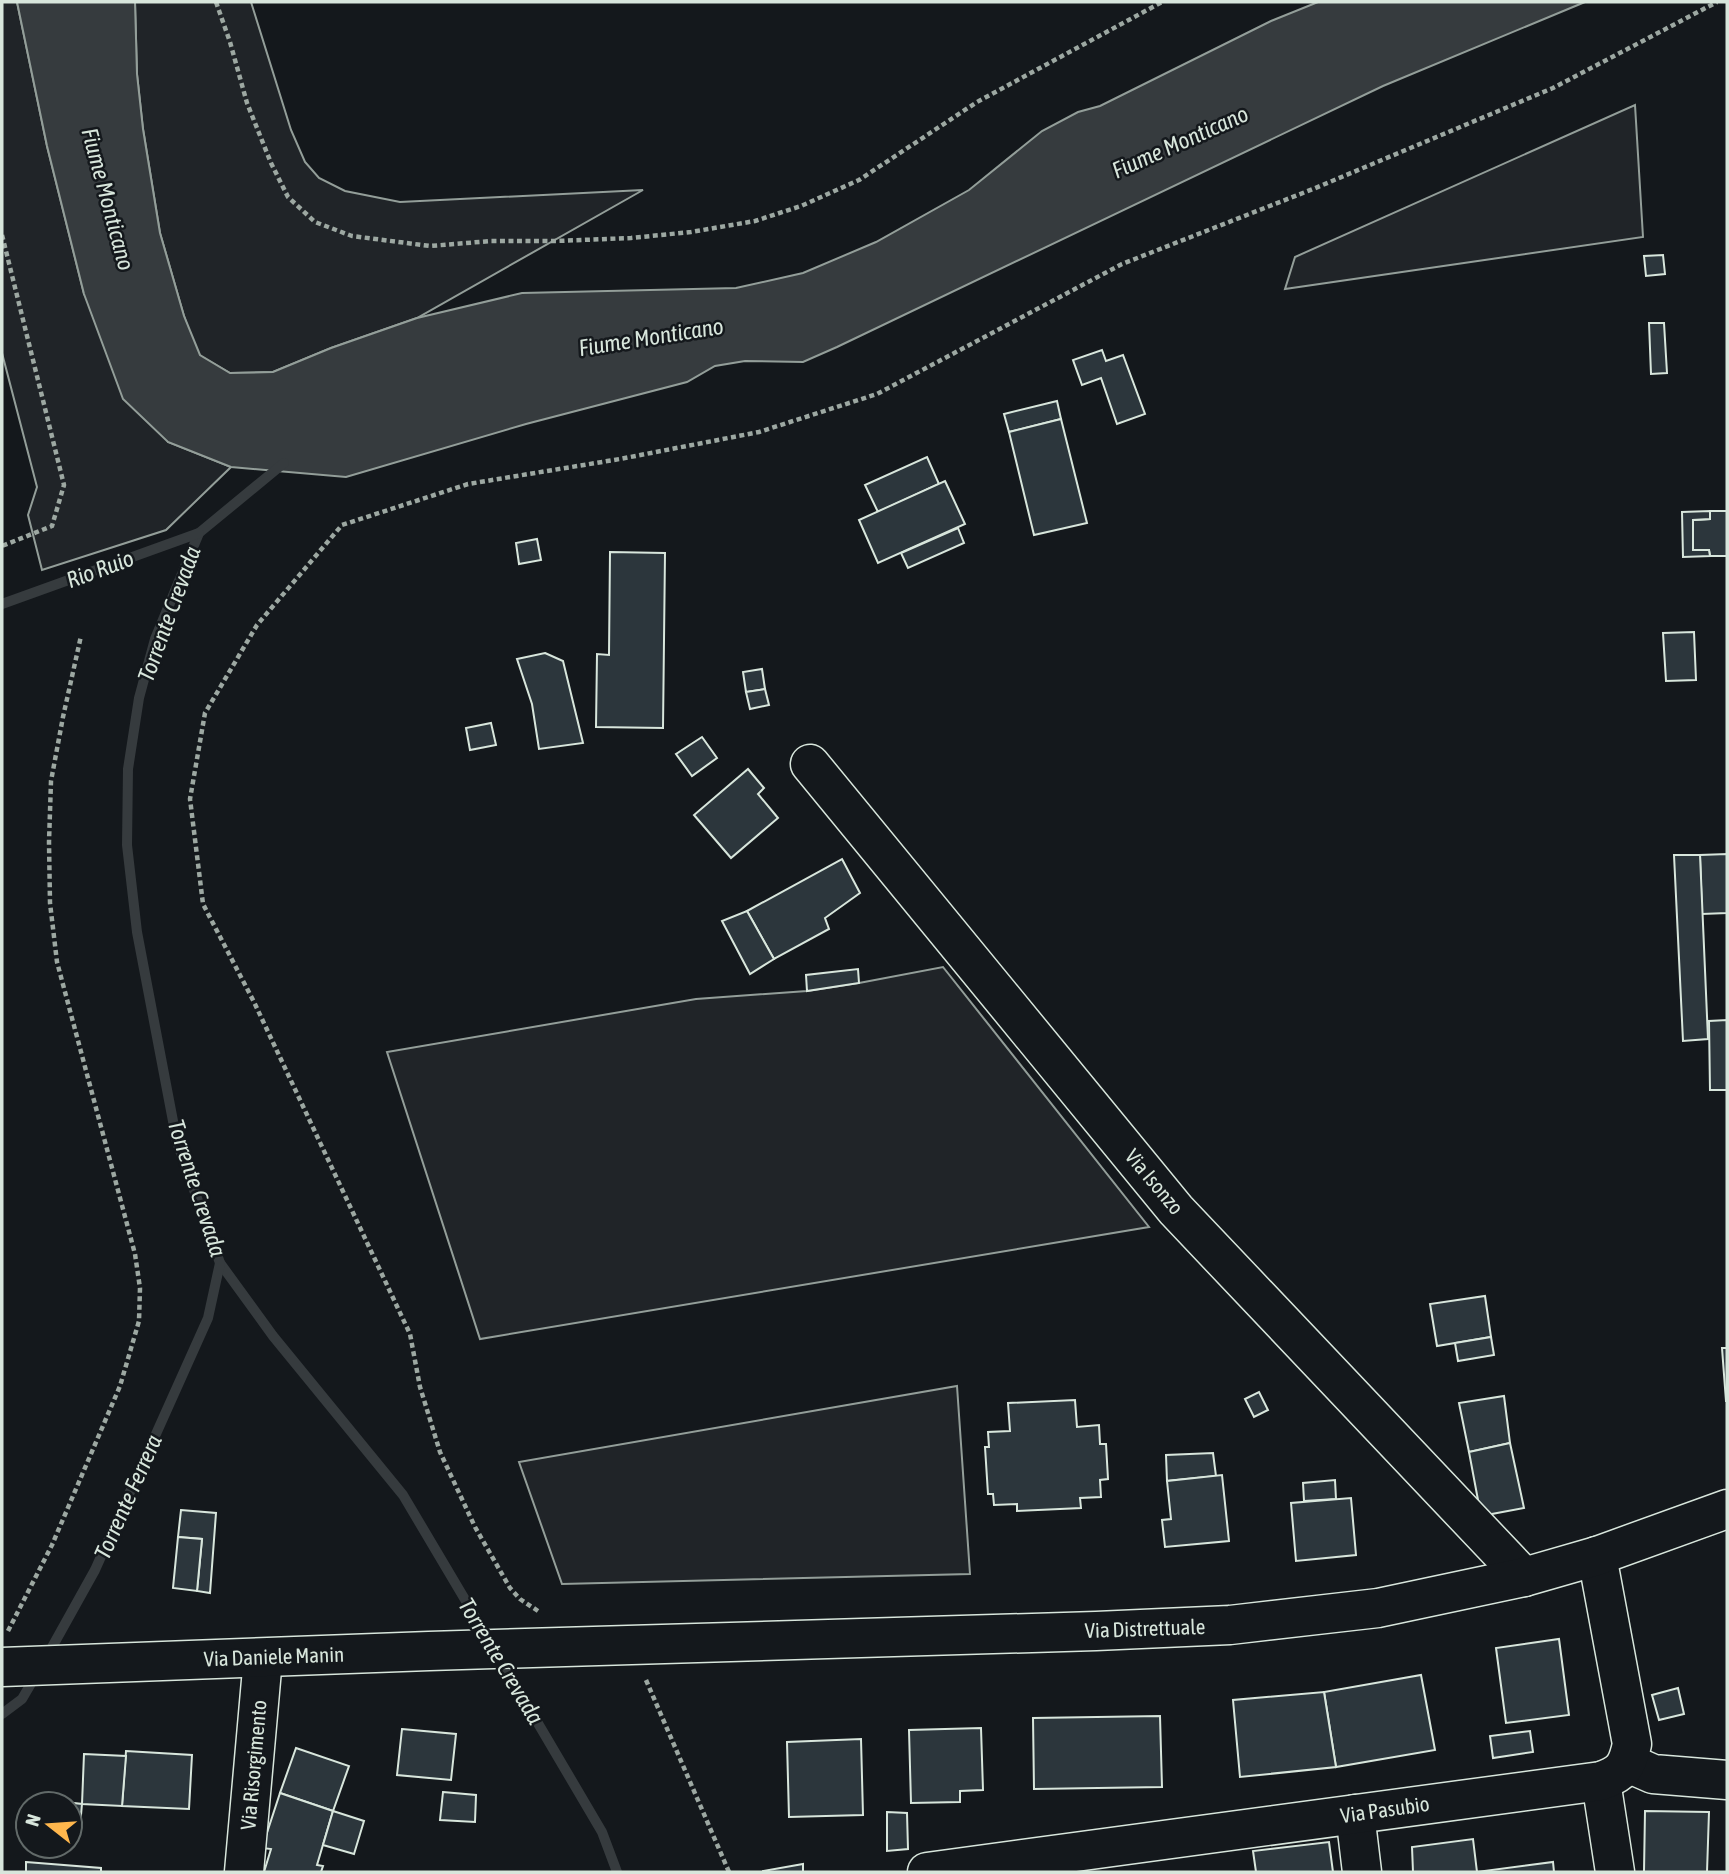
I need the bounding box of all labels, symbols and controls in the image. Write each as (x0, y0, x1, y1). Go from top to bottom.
water label: Fiume Monticano (1108, 100, 1252, 184)
water label: Fiume Monticano (77, 125, 139, 273)
water label: Fiume Monticano (577, 313, 725, 361)
water label: Torrente Crevada (132, 542, 206, 685)
water label: Rio Ruio (63, 545, 137, 593)
water label: Torrente Crevada (163, 1116, 231, 1260)
street label: Via Isonzo (1121, 1144, 1189, 1219)
water label: Torrente Ferrera (89, 1431, 167, 1563)
water label: Torrente Crevada (453, 1593, 549, 1729)
street label: Via Distrettuale (1084, 1614, 1206, 1642)
street label: Via Daniele Manin (203, 1642, 345, 1670)
street label: Via Risorgimento (235, 1699, 271, 1831)
north arrow (14, 1790, 84, 1860)
street label: Via Pasubio (1339, 1791, 1431, 1827)
text: N (21, 1811, 45, 1829)

